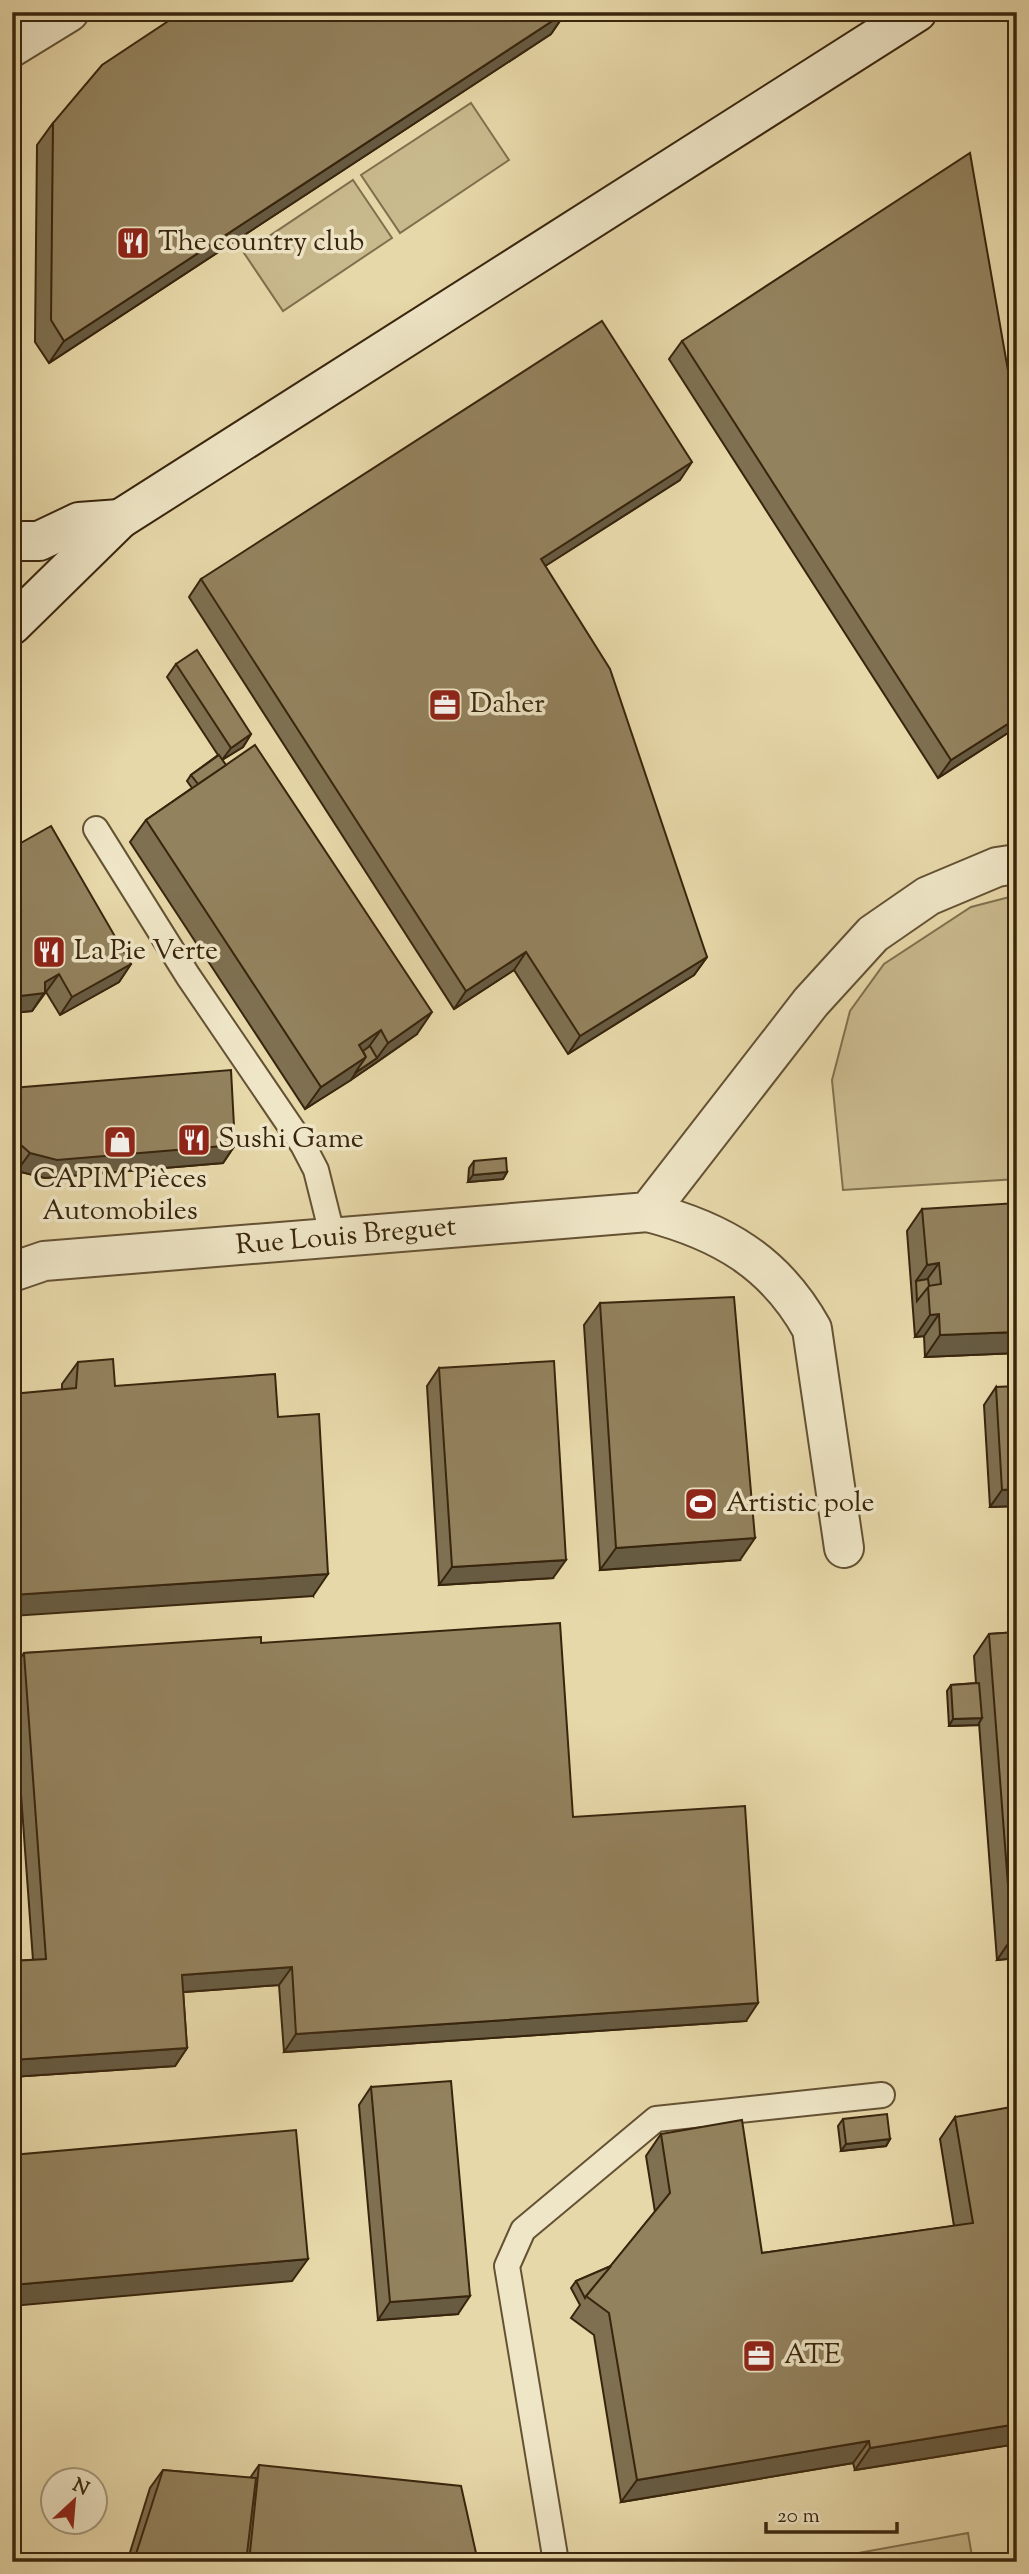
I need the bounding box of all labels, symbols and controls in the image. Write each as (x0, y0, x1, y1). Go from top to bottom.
place label: The country club (158, 223, 364, 263)
restaurant icon: The country club (114, 224, 152, 262)
place label: Daher (470, 685, 545, 725)
office icon: Daher (426, 686, 464, 724)
place label: La Pie Verte (74, 932, 218, 972)
restaurant icon: La Pie Verte (30, 933, 68, 971)
place label: Sushi Game (218, 1120, 364, 1160)
restaurant icon: Sushi Game (175, 1121, 213, 1159)
shop icon: CAPIM Pièces Automobiles (101, 1123, 139, 1161)
place label: CAPIM Pièces Automobiles (33, 1160, 207, 1232)
street label: Rue Louis Breguet (234, 1207, 458, 1267)
place label: Artistic pole (726, 1484, 875, 1524)
sports icon: Artistic pole (682, 1485, 720, 1523)
place label: ATE (784, 2336, 841, 2376)
office icon: ATE (740, 2337, 778, 2375)
north arrow (38, 2466, 108, 2536)
text: N (68, 2473, 93, 2503)
scale bar (766, 2490, 898, 2534)
text: 20 m (777, 2502, 820, 2532)

